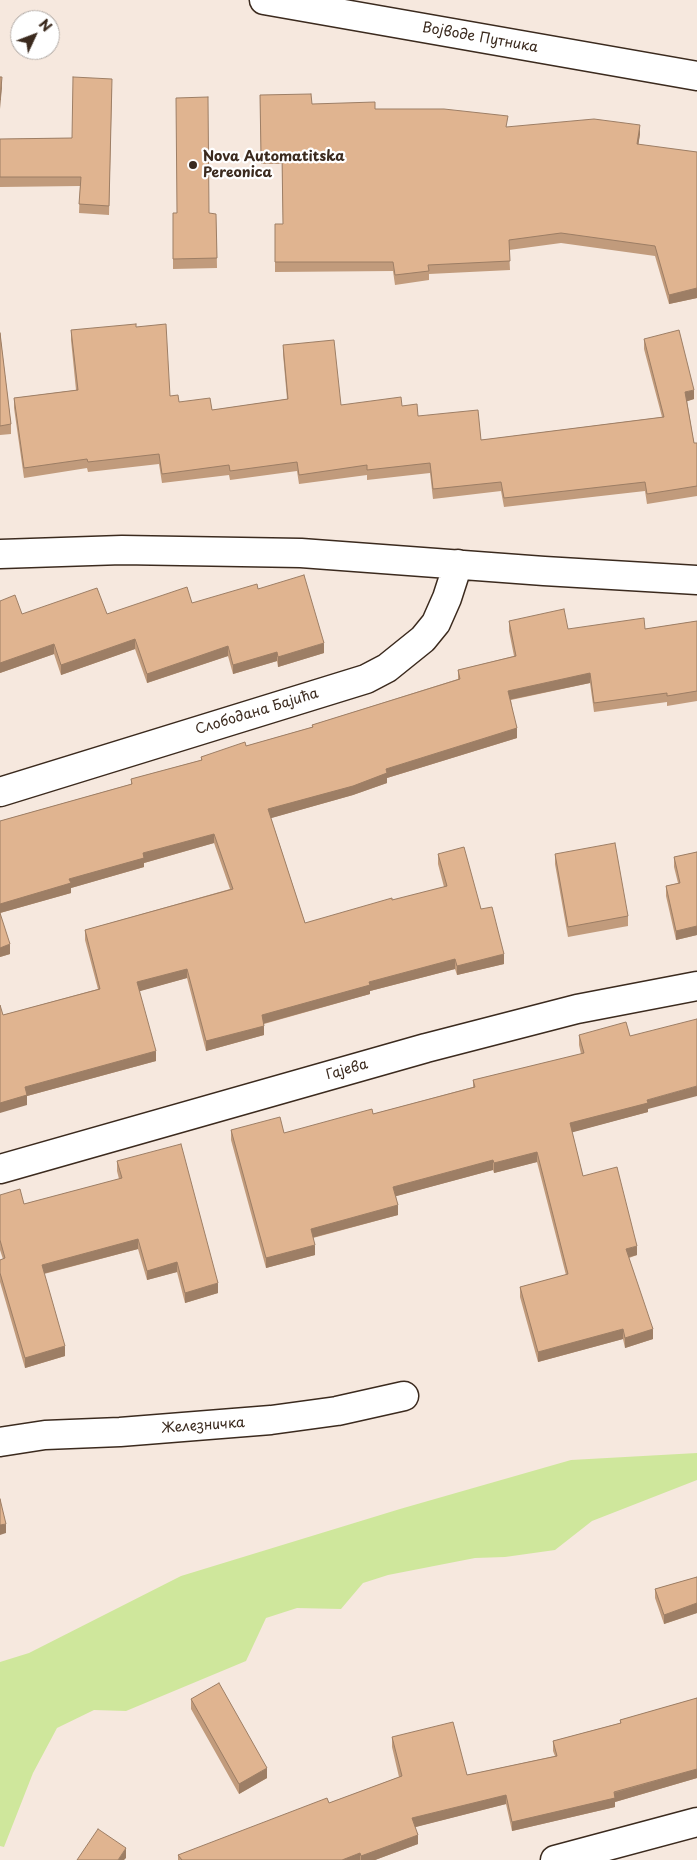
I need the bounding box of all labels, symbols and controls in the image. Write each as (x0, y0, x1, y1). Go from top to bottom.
north arrow (10, 10, 60, 60)
text: N (34, 14, 57, 36)
street label: Војводе Путника (421, 20, 539, 56)
place label: Nova Automatitska Pereonica (203, 149, 345, 182)
marker: Nova Automatitska Pereonica (187, 159, 199, 171)
street label: Слободана Бајића (194, 685, 320, 739)
street label: Гајева (324, 1056, 370, 1084)
street label: Железничка (161, 1415, 245, 1437)

